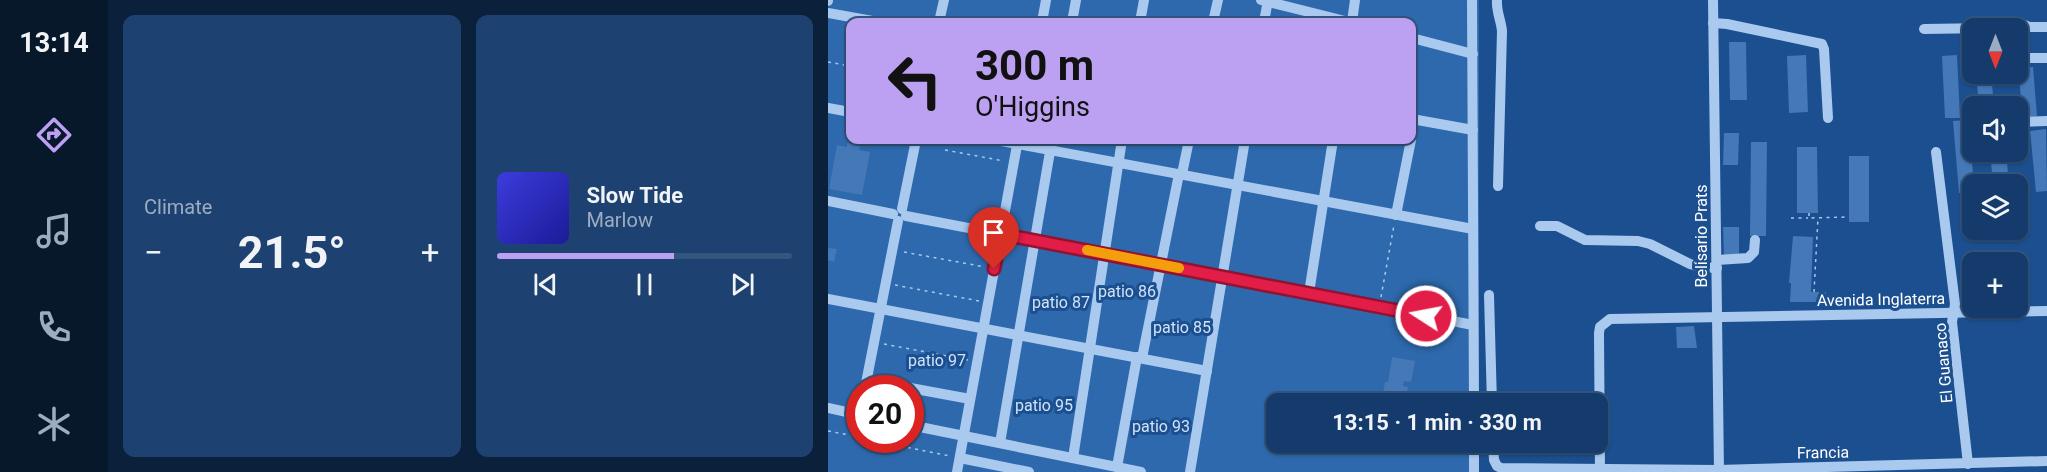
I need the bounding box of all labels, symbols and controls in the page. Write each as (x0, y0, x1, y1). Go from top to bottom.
north arrow (1962, 18, 2028, 84)
map controls (1962, 18, 2028, 318)
text: 13:14 (19, 27, 89, 59)
text: 300 m (975, 41, 1094, 90)
icon: left (876, 42, 954, 120)
text: O'Higgins (975, 91, 1090, 123)
button: sound (1962, 96, 2028, 162)
icon: directions (33, 114, 75, 156)
button: layers (1962, 174, 2028, 240)
text: Slow Tide (587, 183, 683, 208)
street label: Belisario Prats (1692, 185, 1711, 288)
text: Climate (144, 195, 212, 219)
pin (968, 207, 1019, 269)
text: Marlow (587, 208, 653, 232)
icon: music (33, 210, 75, 252)
icon: arrive (977, 216, 1010, 249)
text: 21.5° (238, 226, 346, 279)
text: − (144, 233, 163, 272)
text: + (421, 233, 440, 272)
button: + (1962, 252, 2028, 318)
icon: previous (529, 268, 562, 301)
icon: pause (628, 268, 661, 301)
icon: next (726, 268, 759, 301)
park label: patio 86 (1098, 282, 1156, 301)
position arrow (1394, 284, 1458, 348)
street label: Avenida Inglaterra (1817, 289, 1945, 310)
park label: patio 87 (1032, 293, 1090, 312)
icon: phone (33, 306, 75, 348)
park label: patio 85 (1153, 318, 1211, 337)
street label: El Guanaco (1931, 322, 1956, 404)
park label: patio 97 (908, 351, 966, 370)
speed limit sign: 20 (846, 375, 924, 453)
park label: patio 95 (1015, 396, 1073, 415)
icon: climate (33, 403, 75, 445)
text: 13:15 · 1 min · 330 m (1332, 410, 1542, 435)
park label: patio 93 (1132, 417, 1190, 436)
street label: Francia (1797, 443, 1849, 462)

